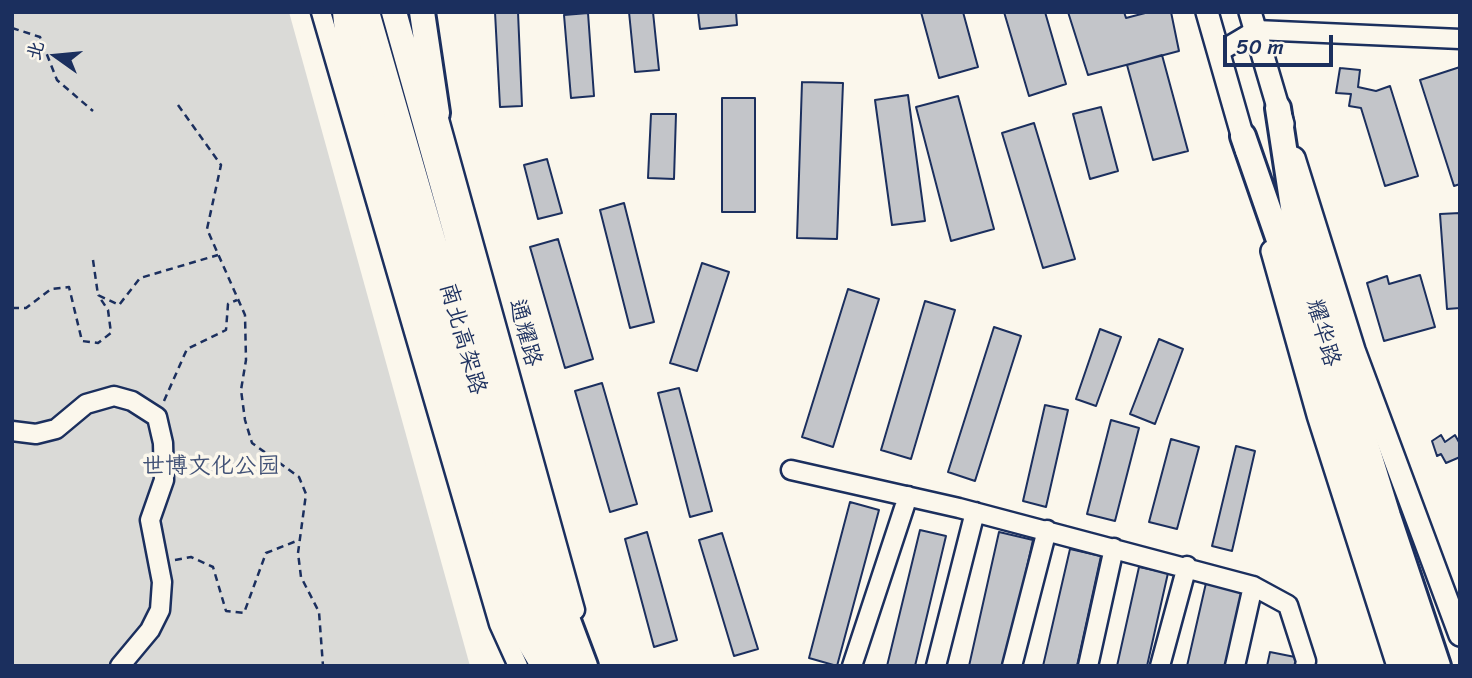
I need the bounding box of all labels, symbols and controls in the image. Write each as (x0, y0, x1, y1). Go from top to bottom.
north arrow (21, 21, 91, 91)
scale bar (1227, 21, 1337, 65)
text: 50 m (1236, 28, 1284, 66)
text: 北 (17, 37, 54, 64)
street label: 南北高架路 (433, 280, 491, 398)
street label: 通耀路 (502, 296, 546, 370)
street label: 耀华路 (1299, 296, 1345, 370)
park label: 世博文化公园 (142, 453, 280, 481)

